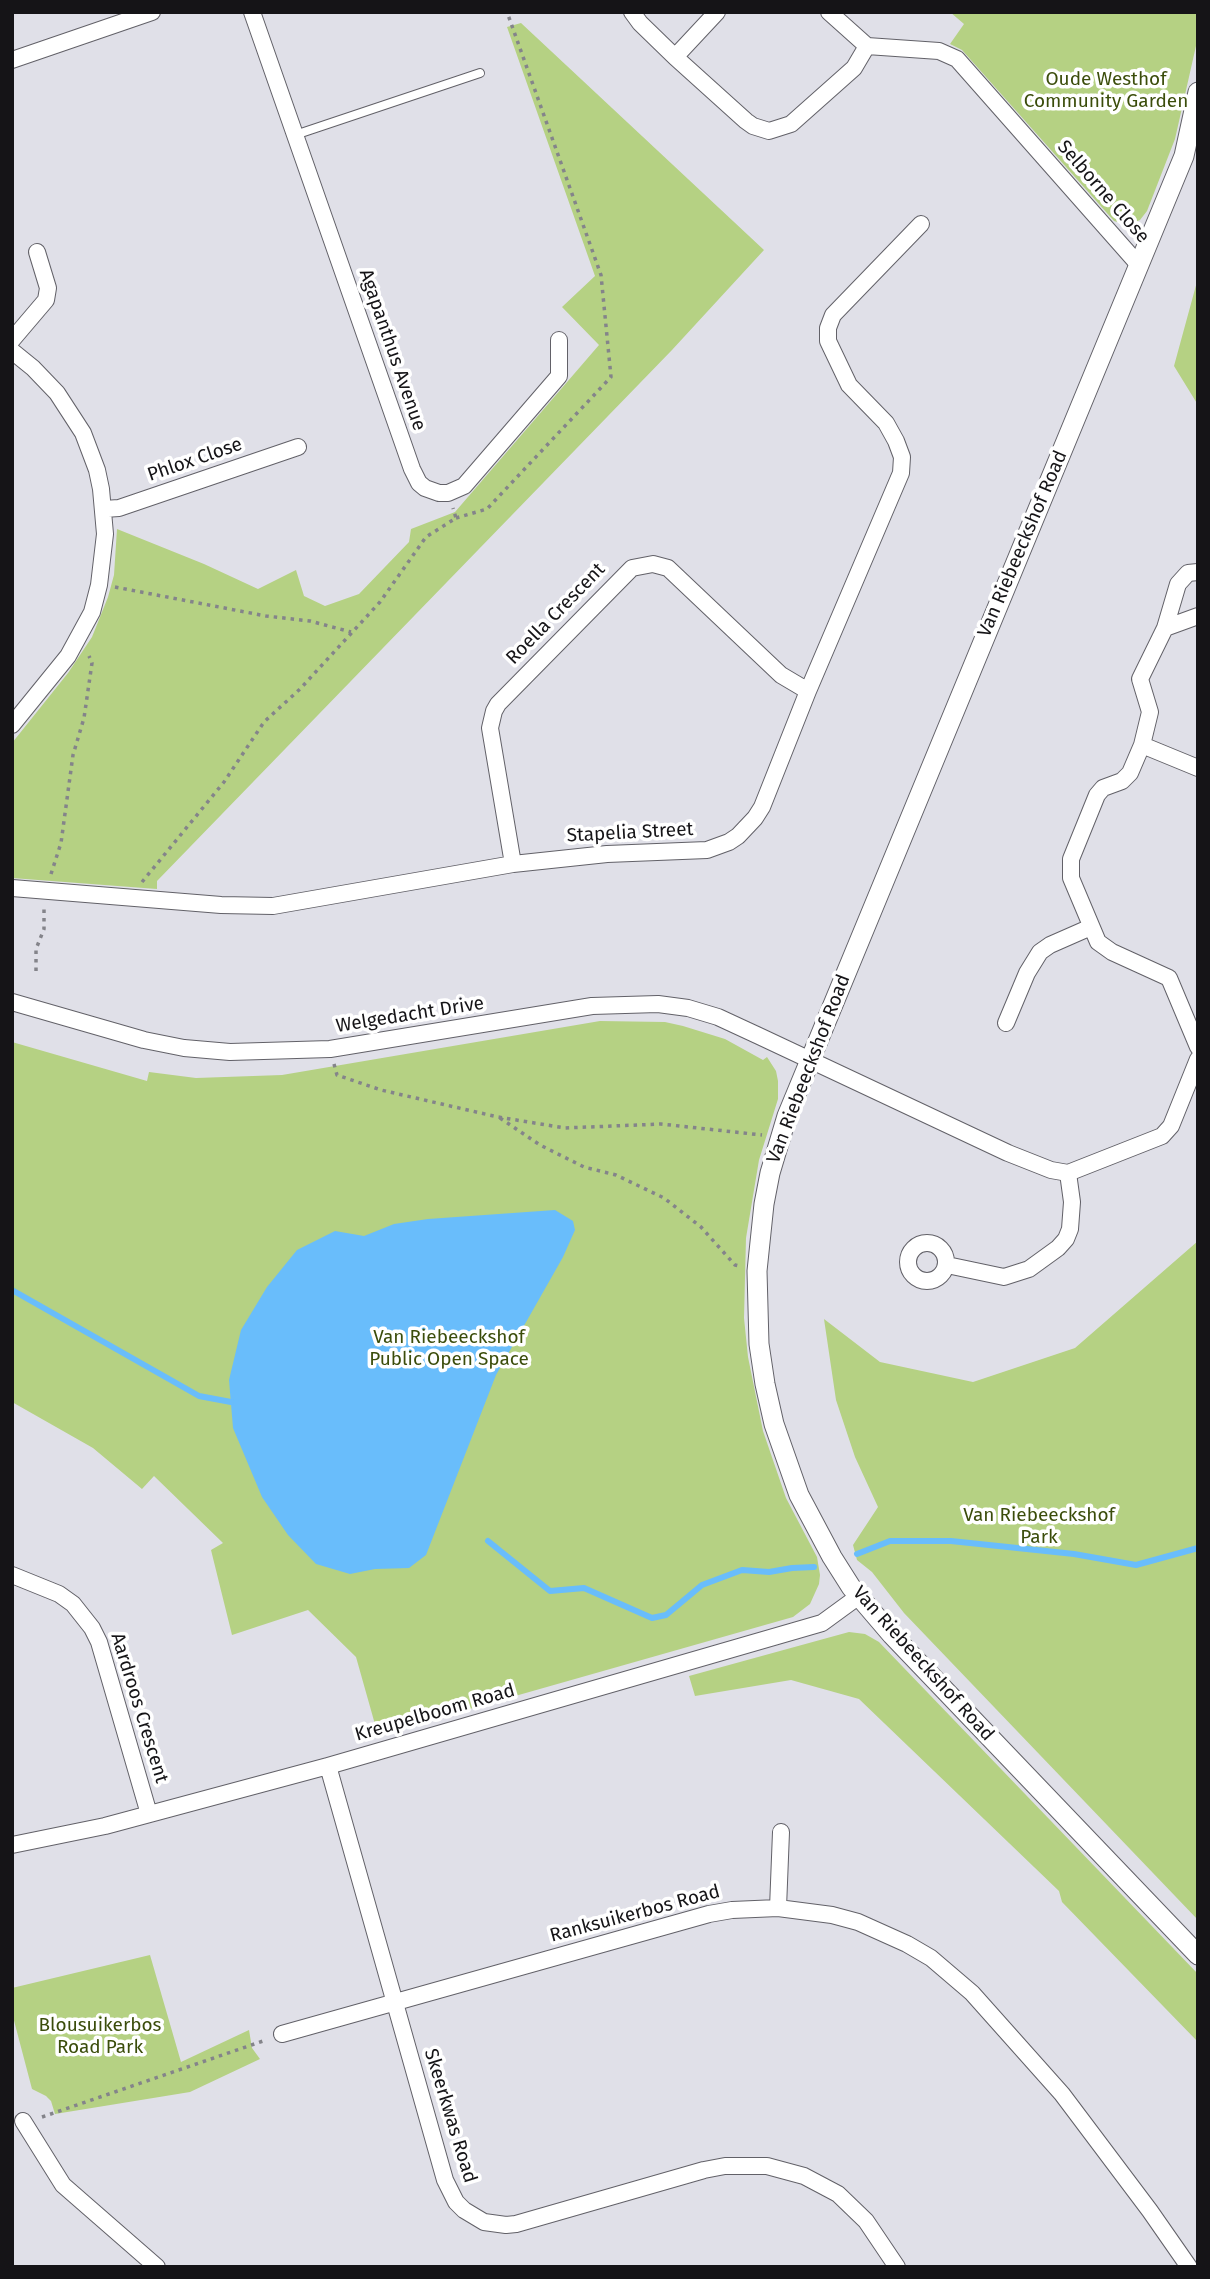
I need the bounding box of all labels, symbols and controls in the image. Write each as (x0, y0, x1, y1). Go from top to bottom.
park label: Oude Westhof Community Garden (1024, 69, 1188, 113)
street label: Selborne Close (1052, 136, 1154, 248)
street label: Agapanthus Avenue (354, 266, 430, 434)
street label: Phlox Close (145, 433, 245, 487)
street label: Van Riebeeckshof Road (973, 447, 1073, 641)
street label: Roella Crescent (502, 558, 610, 670)
street label: Stapelia Street (566, 818, 694, 848)
street label: Van Riebeeckshof Road (762, 971, 856, 1167)
street label: Welgedacht Drive (334, 992, 486, 1038)
park label: Van Riebeeckshof Public Open Space (369, 1327, 529, 1371)
park label: Van Riebeeckshof Park (963, 1505, 1115, 1549)
street label: Van Riebeeckshof Road (847, 1582, 999, 1746)
street label: Aardroos Crescent (105, 1630, 173, 1786)
street label: Kreupelboom Road (352, 1679, 518, 1747)
street label: Ranksuikerbos Road (548, 1880, 722, 1948)
park label: Blousuikerbos Road Park (39, 2015, 161, 2059)
street label: Skeerkwas Road (419, 2046, 481, 2186)

